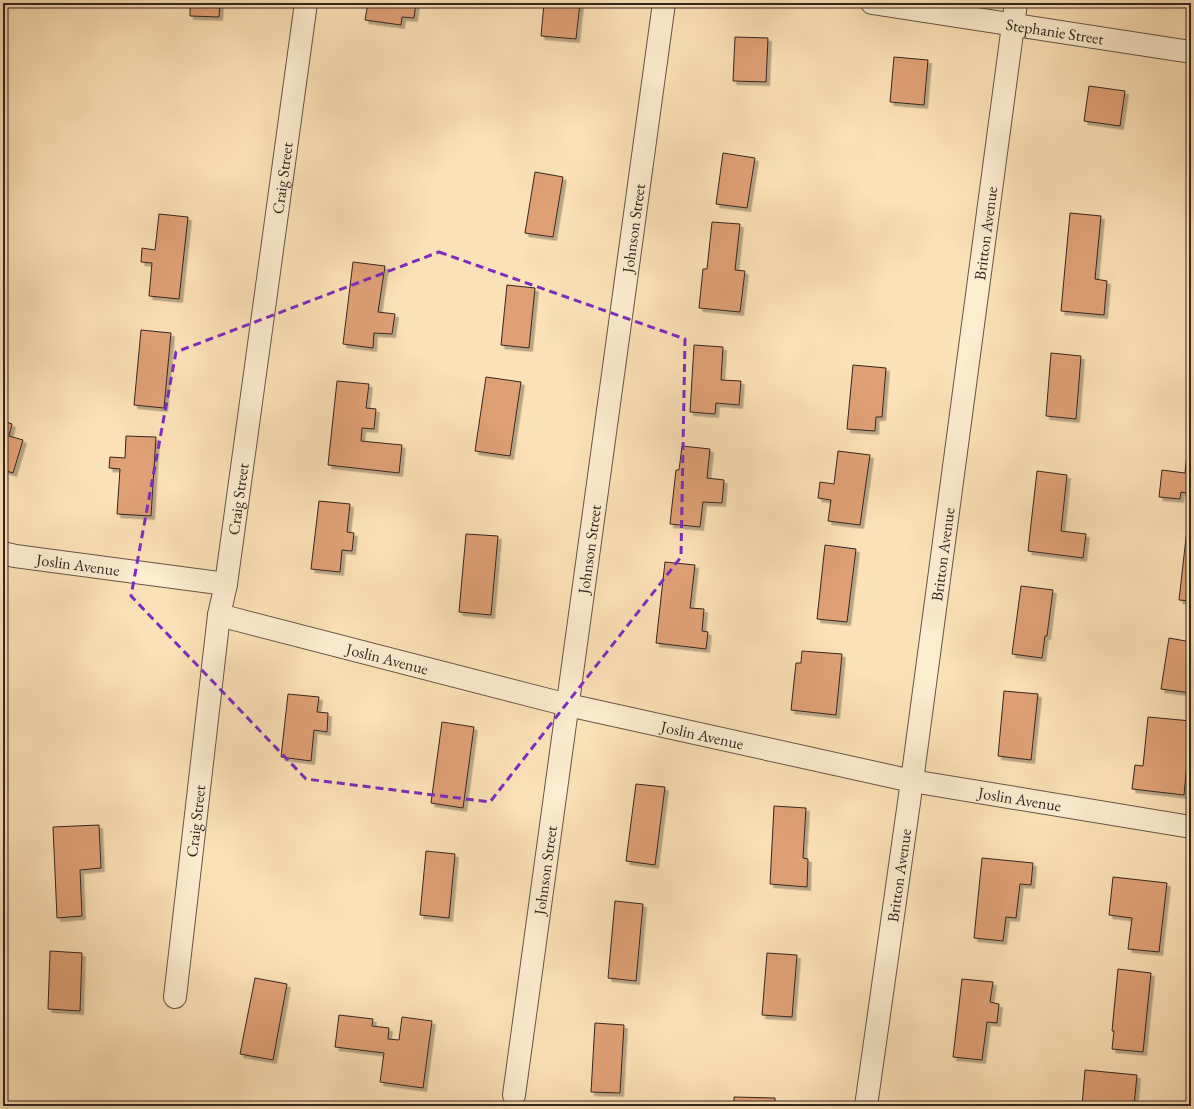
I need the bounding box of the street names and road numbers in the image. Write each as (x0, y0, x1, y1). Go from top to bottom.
street label: Stephanie Street (1005, 13, 1105, 49)
street label: Craig Street (267, 141, 297, 215)
street label: Johnson Street (616, 182, 650, 276)
street label: Britton Avenue (969, 185, 1002, 281)
street label: Craig Street (222, 462, 253, 536)
street label: Johnson Street (572, 503, 605, 597)
street label: Britton Avenue (926, 506, 959, 602)
street label: Joslin Avenue (33, 548, 121, 580)
street label: Joslin Avenue (342, 637, 431, 679)
street label: Joslin Avenue (657, 715, 746, 754)
street label: Joslin Avenue (975, 781, 1063, 816)
street label: Craig Street (181, 784, 210, 858)
street label: Johnson Street (528, 824, 561, 918)
street label: Britton Avenue (882, 827, 916, 923)

